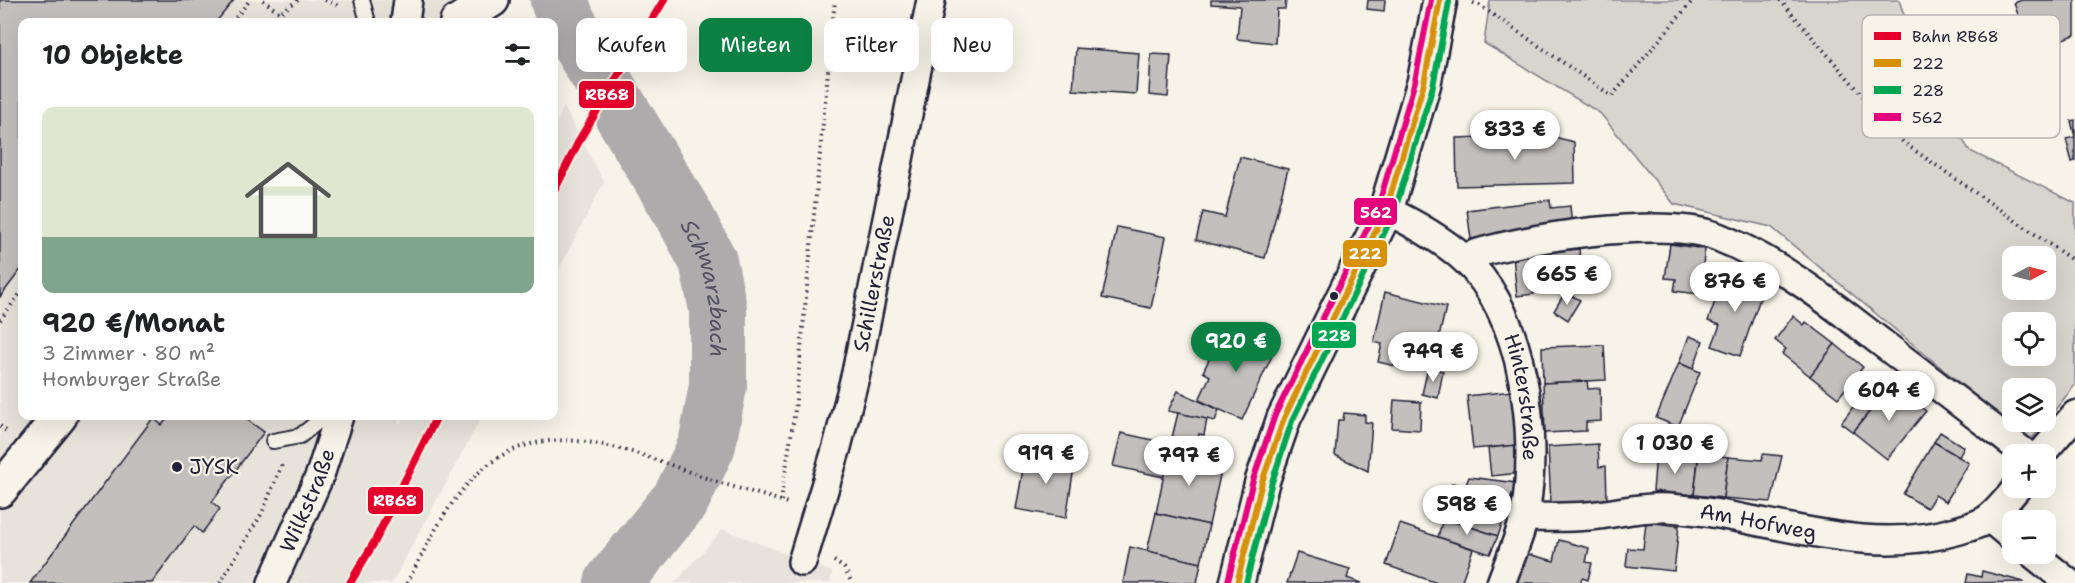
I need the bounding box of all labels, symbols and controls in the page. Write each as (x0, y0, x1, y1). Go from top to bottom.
legend (1862, 15, 2060, 138)
chip: Kaufen (576, 18, 687, 72)
chip: Mieten (699, 18, 812, 72)
chip: Filter (824, 18, 919, 72)
chip: Neu (931, 18, 1013, 72)
text: Bahn RB68 (1912, 26, 1999, 47)
text: 10 Objekte (42, 37, 183, 72)
icon: filters (501, 38, 534, 71)
text: 222 (1912, 53, 1944, 74)
line badge: RB68 (578, 80, 635, 109)
text: 228 (1912, 80, 1944, 101)
text: RB68 (585, 84, 629, 105)
text: 562 (1912, 107, 1943, 128)
pin: 833 € (1473, 110, 1557, 161)
text: 833 € (1484, 116, 1546, 142)
icon: home (234, 146, 342, 254)
line badge: 562 (1353, 197, 1398, 226)
text: 562 (1360, 202, 1392, 223)
street label: Schillerstraße (847, 212, 901, 354)
water label: Schwarzbach (674, 214, 733, 357)
line badge: 222 (1342, 239, 1388, 268)
text: 222 (1348, 243, 1382, 264)
north arrow (2002, 246, 2056, 300)
map controls (2002, 246, 2056, 564)
pin: 665 € (1525, 255, 1609, 306)
text: 665 € (1536, 261, 1598, 287)
pin: 876 € (1693, 262, 1777, 313)
text: 876 € (1704, 268, 1766, 294)
unlabelled marker (1328, 290, 1340, 302)
text: 920 €/Monat (42, 305, 225, 340)
button: locate (2002, 312, 2056, 366)
line badge: 228 (1311, 321, 1357, 349)
pin: 920 € (1194, 322, 1278, 373)
text: 228 (1317, 325, 1351, 346)
text: 920 € (1205, 328, 1267, 354)
street label: Hinterstraße (1497, 330, 1544, 461)
pin: 749 € (1391, 332, 1475, 383)
text: 749 € (1402, 338, 1464, 364)
text: 3 Zimmer · 80 m² (42, 340, 215, 366)
text: Homburger Straße (42, 366, 221, 392)
pin: 604 € (1847, 371, 1931, 422)
text: 604 € (1858, 377, 1920, 403)
button: layers (2002, 378, 2056, 432)
pin: 1 030 € (1620, 424, 1730, 475)
text: 1 030 € (1636, 430, 1714, 456)
pin: 919 € (1004, 434, 1088, 485)
pin: 797 € (1147, 436, 1231, 487)
text: 919 € (1017, 440, 1075, 466)
text: 797 € (1158, 442, 1220, 468)
button: + (2002, 444, 2056, 498)
street label: Wilkstraße (273, 445, 342, 557)
place label: JYSK (189, 453, 239, 481)
marker: JYSK (170, 460, 184, 474)
pin: 598 € (1425, 485, 1509, 536)
line badge: RB68 (367, 486, 424, 515)
text: RB68 (373, 490, 417, 511)
text: 598 € (1437, 491, 1497, 517)
street label: Am Hofweg (1698, 497, 1819, 547)
button: − (2002, 510, 2056, 564)

